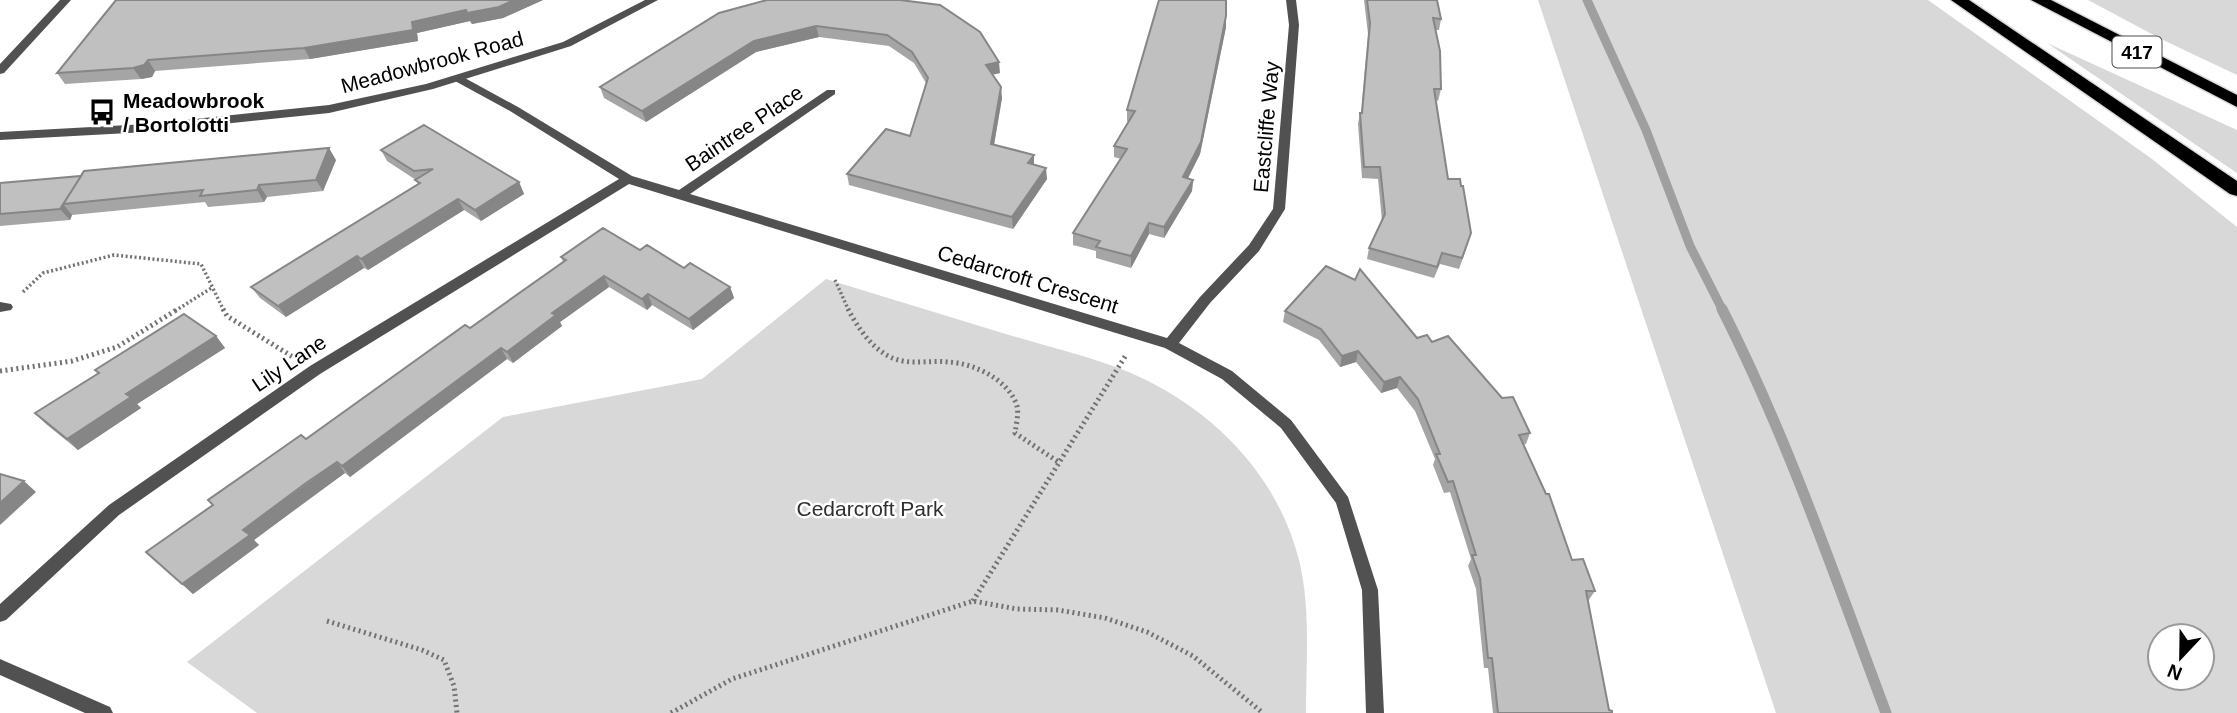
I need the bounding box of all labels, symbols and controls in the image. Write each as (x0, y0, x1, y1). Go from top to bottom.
street label: Meadowbrook Road (338, 27, 526, 97)
road number: 417 (2112, 36, 2162, 68)
street label: Eastcliffe Way (1249, 60, 1283, 194)
street label: Baintree Place (681, 80, 807, 176)
place label: Meadowbrook / Bortolotti (123, 89, 264, 136)
bus stop icon: Meadowbrook / Bortolotti (87, 97, 117, 127)
street label: Cedarcroft Crescent (935, 241, 1121, 318)
street label: Lily Lane (248, 330, 330, 396)
park label: Cedarcroft Park (796, 497, 944, 520)
north arrow (2146, 622, 2216, 692)
text: N (2165, 660, 2185, 685)

